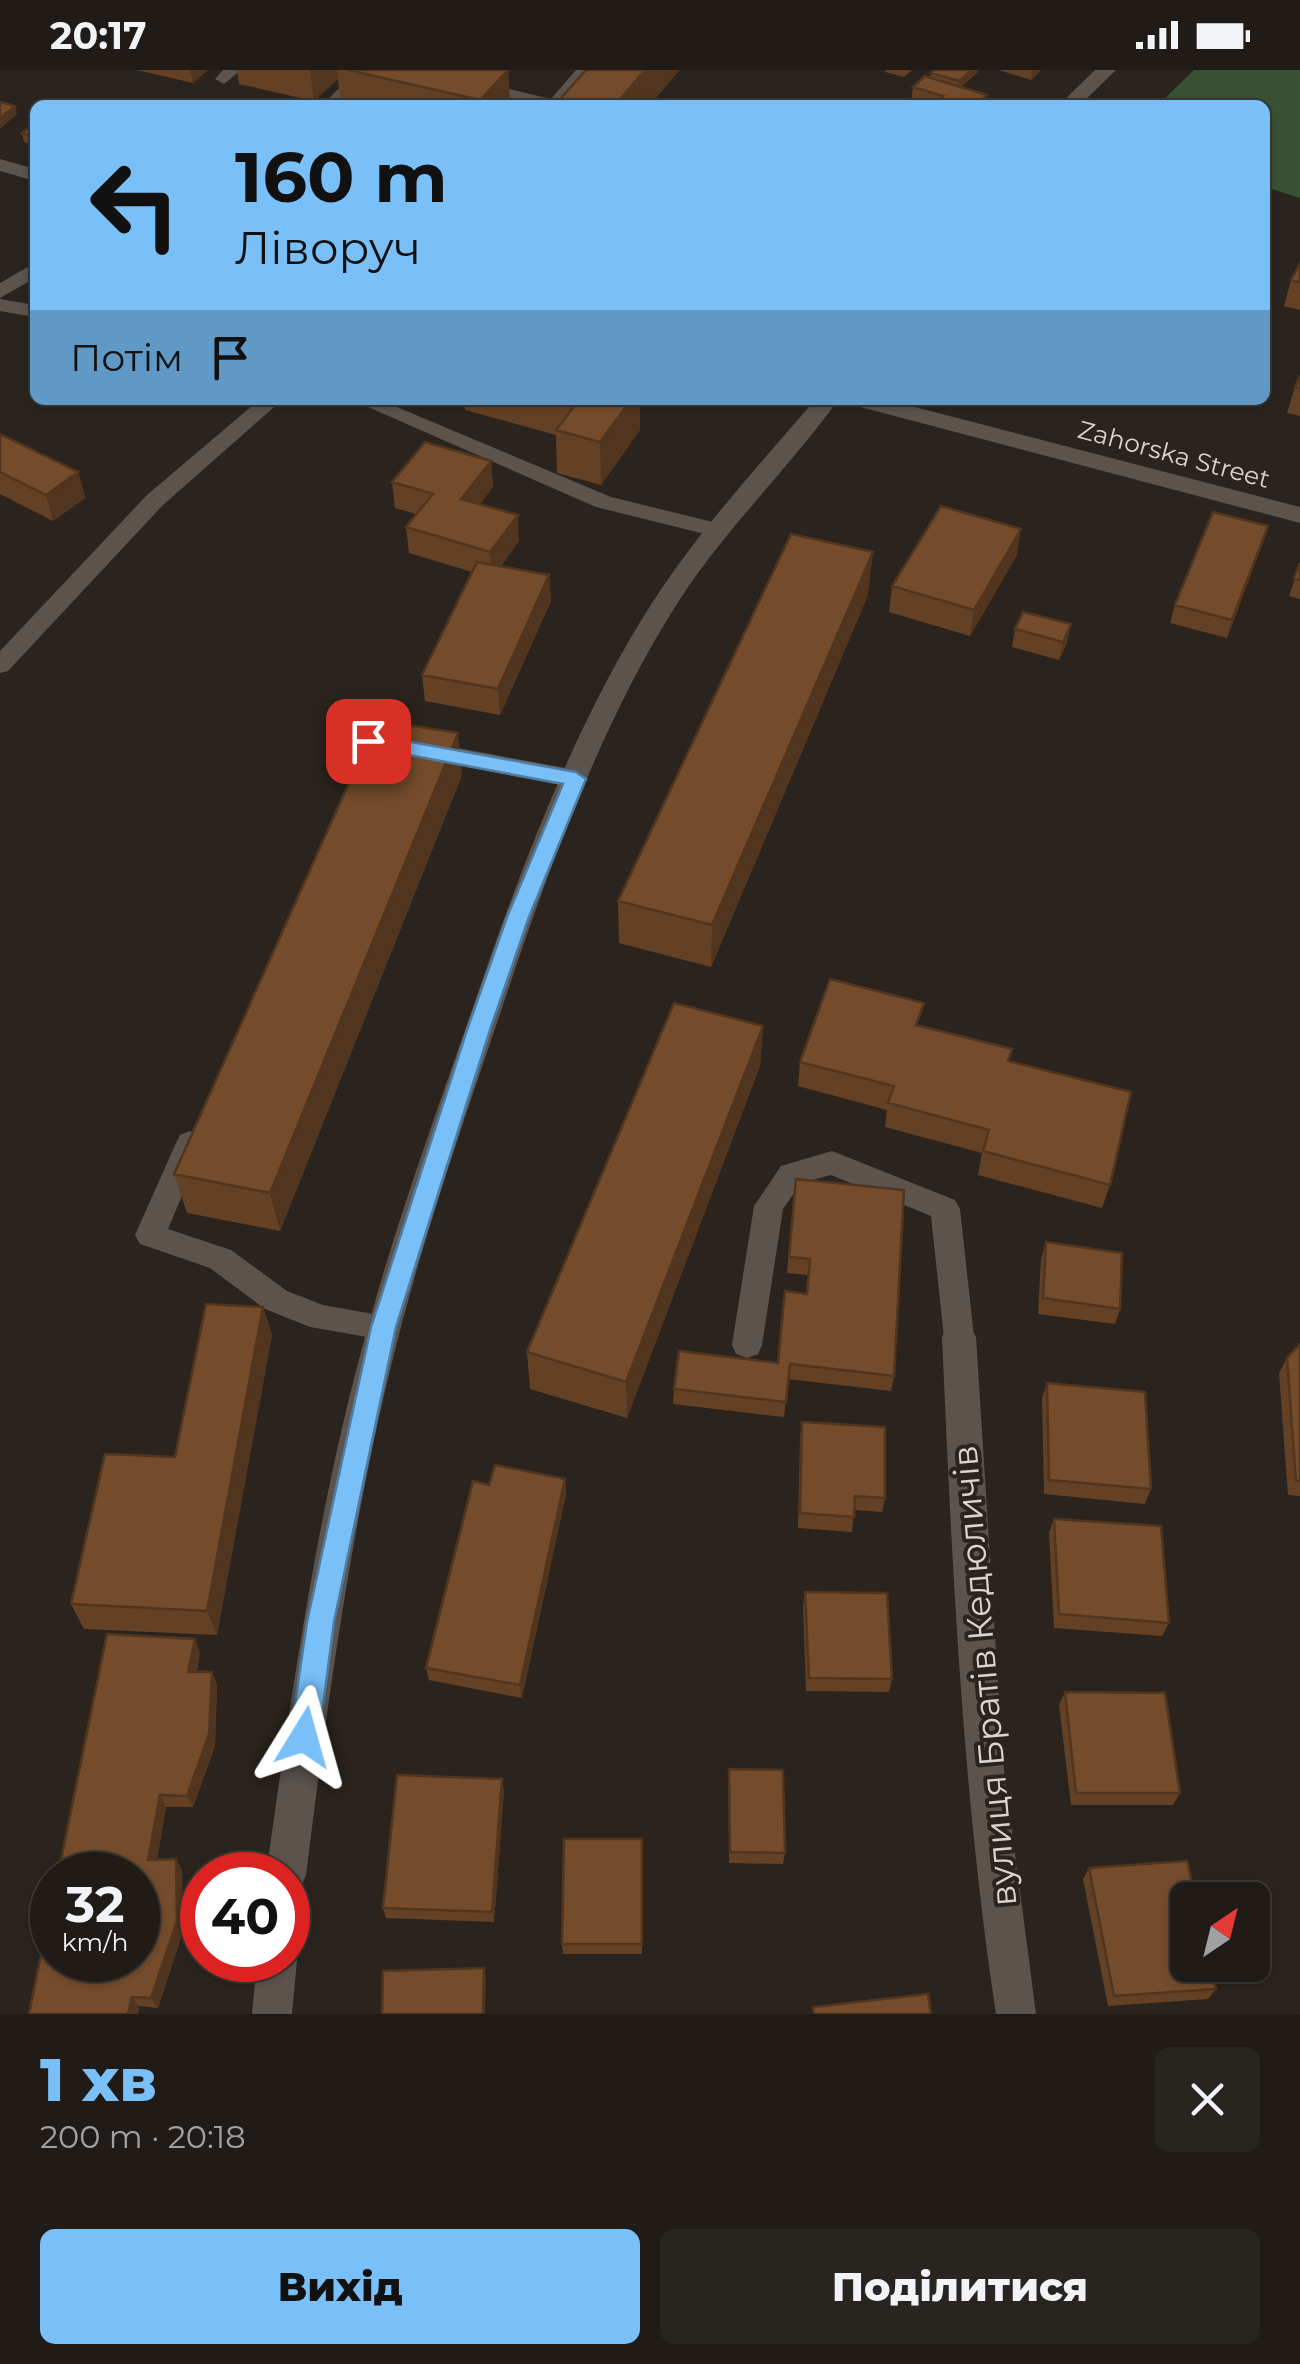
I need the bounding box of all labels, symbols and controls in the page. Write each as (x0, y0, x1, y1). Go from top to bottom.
text: 20:17 (50, 12, 147, 59)
text: 160 m (235, 134, 448, 220)
icon: left (70, 140, 200, 270)
text: Ліворуч (235, 220, 421, 275)
icon: arrive (203, 330, 258, 385)
text: Потім (70, 334, 183, 381)
street label: Zahorska Street (1075, 414, 1273, 494)
pin (326, 699, 411, 784)
icon: arrive (341, 714, 396, 769)
street label: вулиця Братів Кедюличів (942, 1444, 1026, 1908)
position arrow (252, 1685, 356, 1789)
speed limit sign: 40 (180, 1852, 310, 1982)
text: 32 (66, 1874, 124, 1935)
north arrow (1170, 1882, 1270, 1982)
map controls (1170, 1882, 1270, 1982)
text: km/h (62, 1927, 128, 1957)
text: 1 хв (40, 2043, 157, 2116)
button: close (1155, 2047, 1260, 2152)
text: 200 m · 20:18 (40, 2117, 246, 2156)
button: Вихід (40, 2229, 640, 2344)
button: Поділитися (660, 2229, 1260, 2344)

